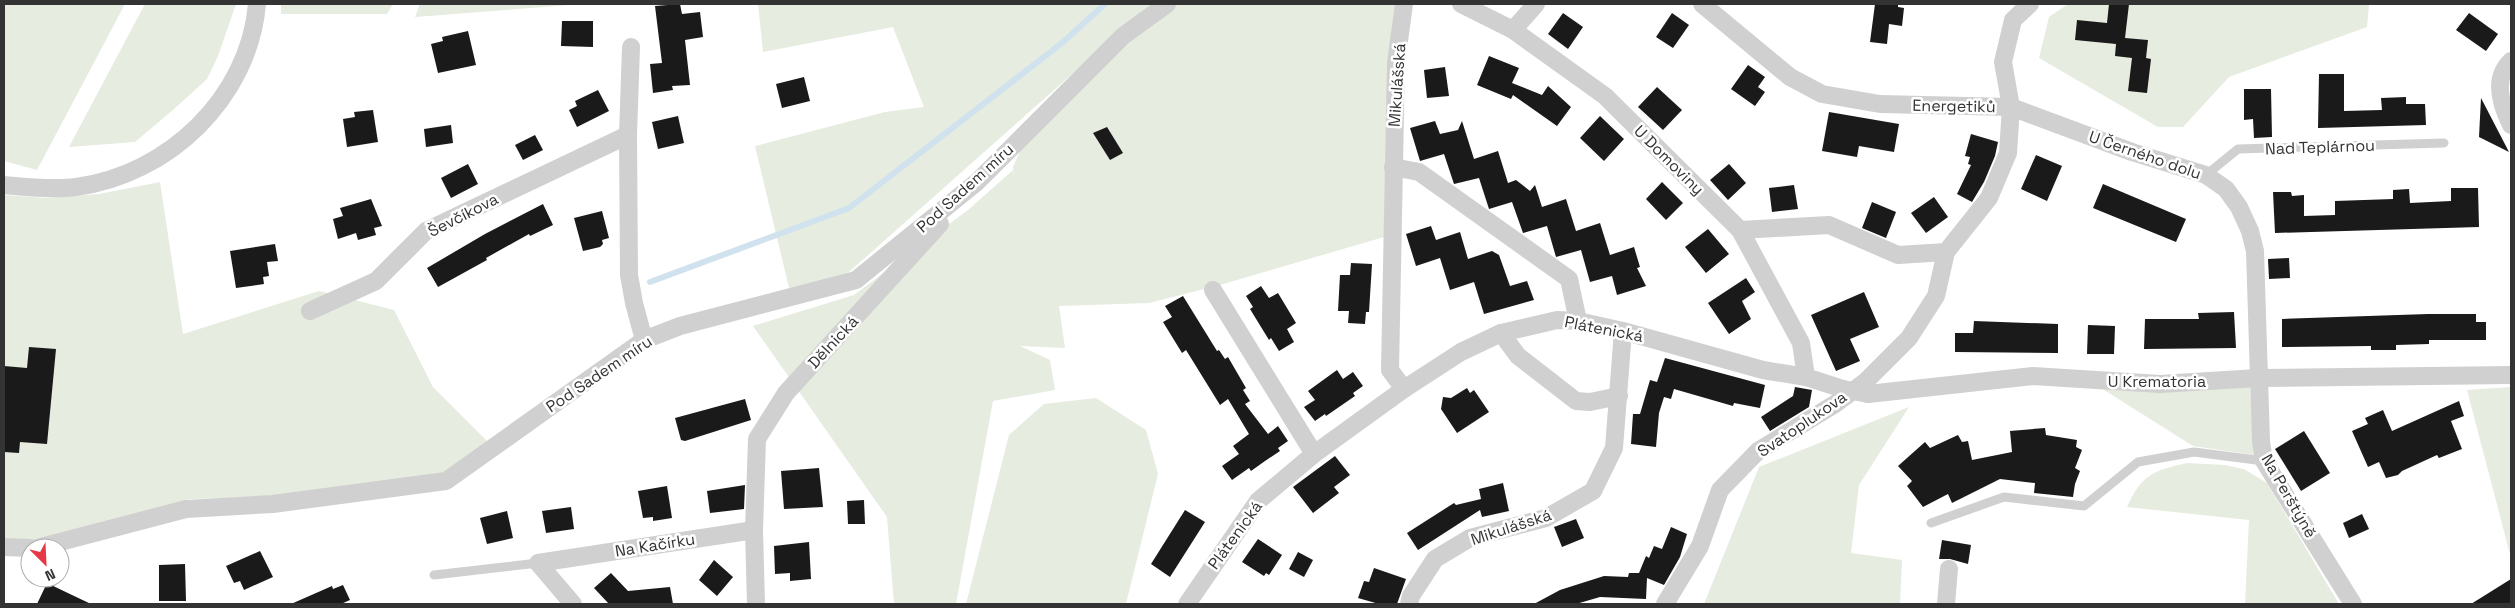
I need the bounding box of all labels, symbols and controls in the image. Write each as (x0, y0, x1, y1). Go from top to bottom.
street label: Mikulášská (1384, 43, 1410, 127)
street label: Energetiků (1912, 95, 1996, 117)
street label: U Domoviny (1630, 121, 1708, 199)
street label: U Černého dolu (2086, 126, 2204, 184)
street label: Nad Teplárnou (2265, 135, 2375, 159)
street label: Pod Sadem míru (912, 139, 1018, 237)
street label: Ševčíkova (424, 188, 502, 242)
street label: Dělnická (803, 311, 863, 373)
street label: Plátenická (1563, 311, 1645, 347)
street label: Pod Sadem míru (542, 331, 656, 417)
street label: U Krematoria (2108, 371, 2206, 392)
street label: Svatoplukova (1753, 386, 1851, 462)
street label: Na Perštýně (2257, 450, 2321, 542)
street label: Plátenická (1203, 497, 1267, 573)
street label: Mikulášská (1468, 504, 1554, 550)
street label: Na Kačírku (614, 528, 696, 562)
north arrow (20, 538, 70, 588)
text: N (42, 565, 58, 585)

